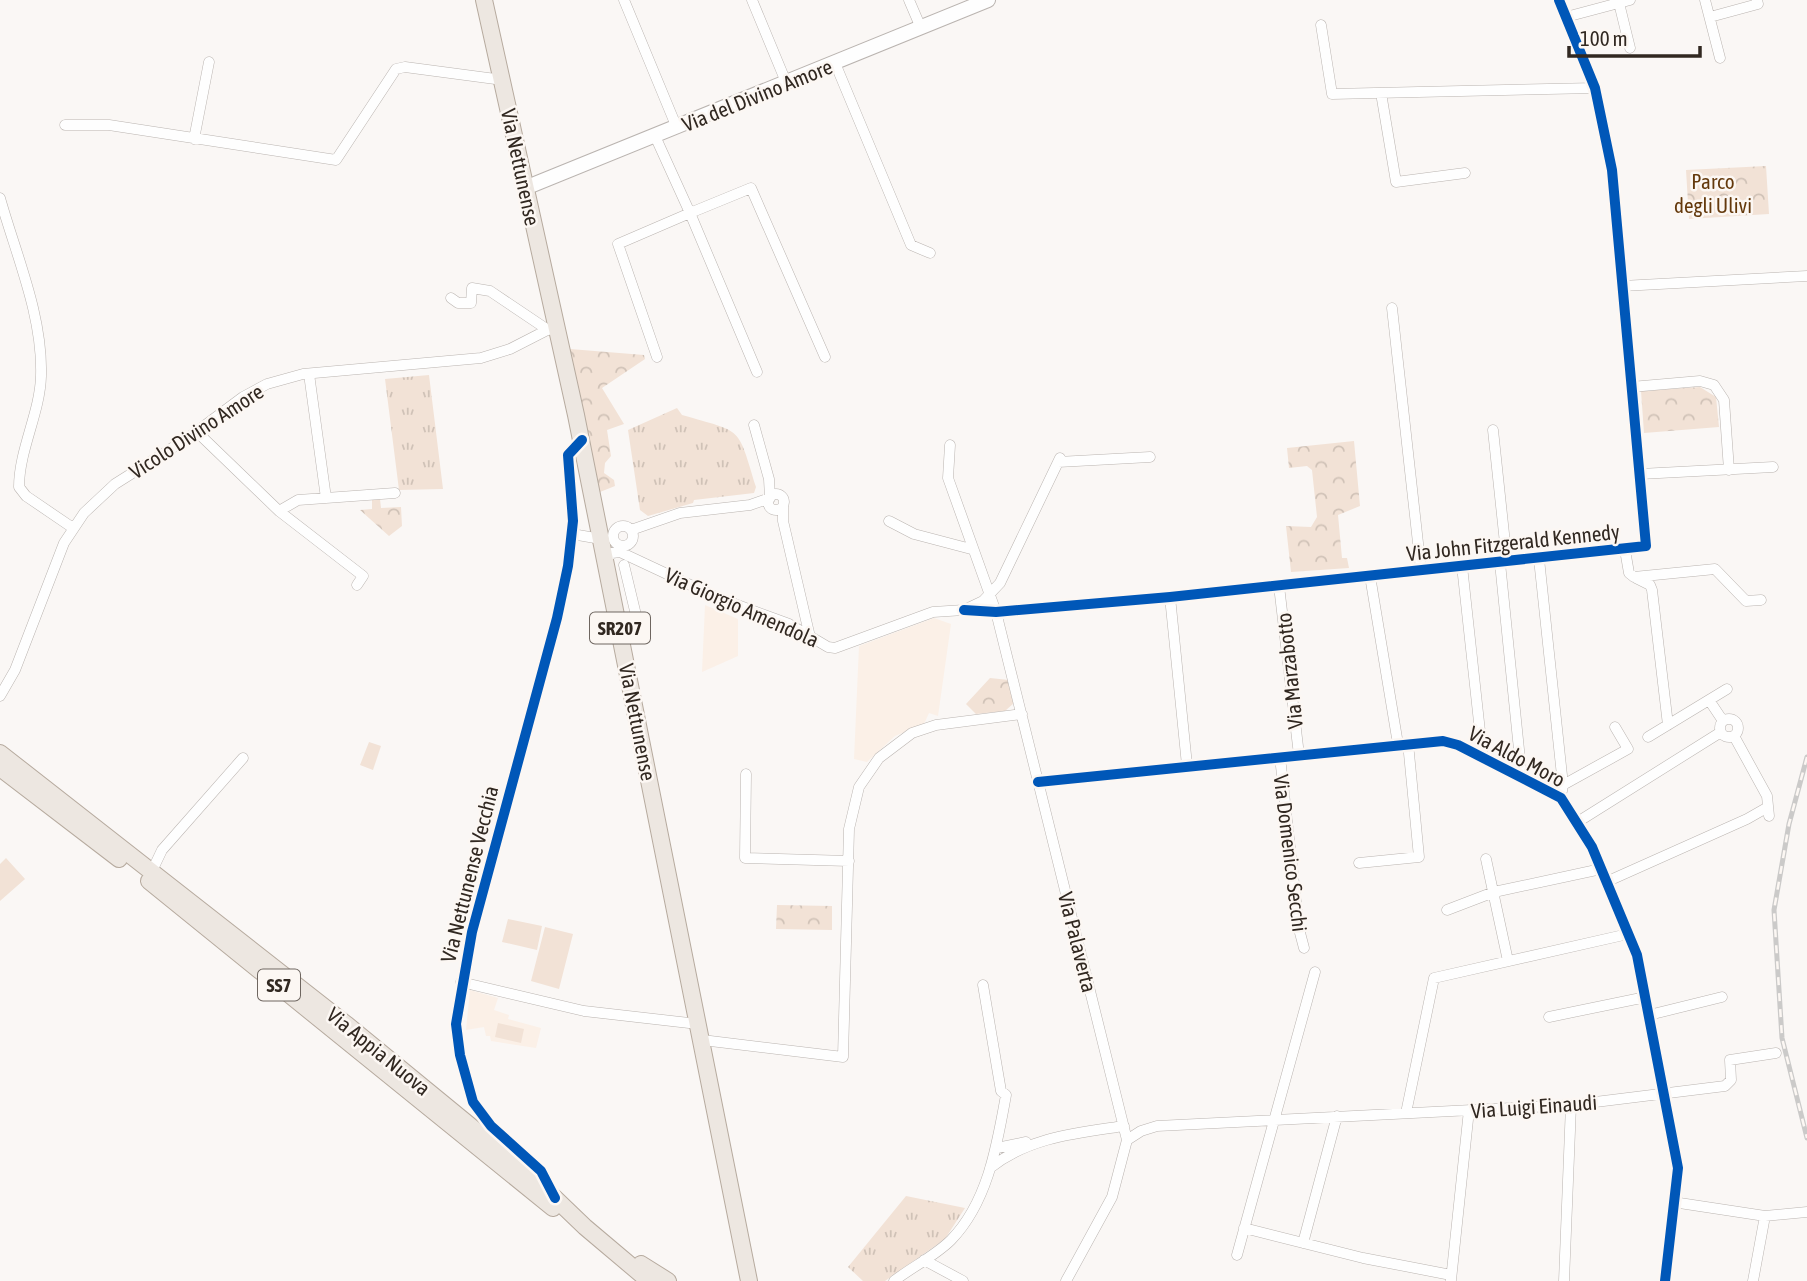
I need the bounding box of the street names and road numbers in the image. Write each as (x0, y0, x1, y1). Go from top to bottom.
street label: Via del Divino Amore (678, 54, 836, 136)
street label: Via Nettunense (497, 106, 545, 228)
street label: Vicolo Divino Amore (125, 379, 267, 483)
street label: Via John Fitzgerald Kennedy (1405, 519, 1621, 565)
street label: Via Giorgio Amendola (661, 562, 823, 652)
road number: SR207 (590, 612, 650, 643)
street label: Via Marzabotto (1271, 612, 1307, 730)
street label: Via Nettunense (615, 661, 661, 783)
street label: Via Aldo Moro (1465, 720, 1569, 792)
street label: Via Domenico Secchi (1269, 773, 1313, 933)
street label: Via Nettunense Vecchia (435, 783, 503, 965)
street label: Via Palaverta (1054, 889, 1102, 995)
road number: SS7 (258, 970, 300, 1001)
street label: Via Appia Nuova (323, 1002, 435, 1100)
street label: Via Luigi Einaudi (1470, 1090, 1598, 1122)

